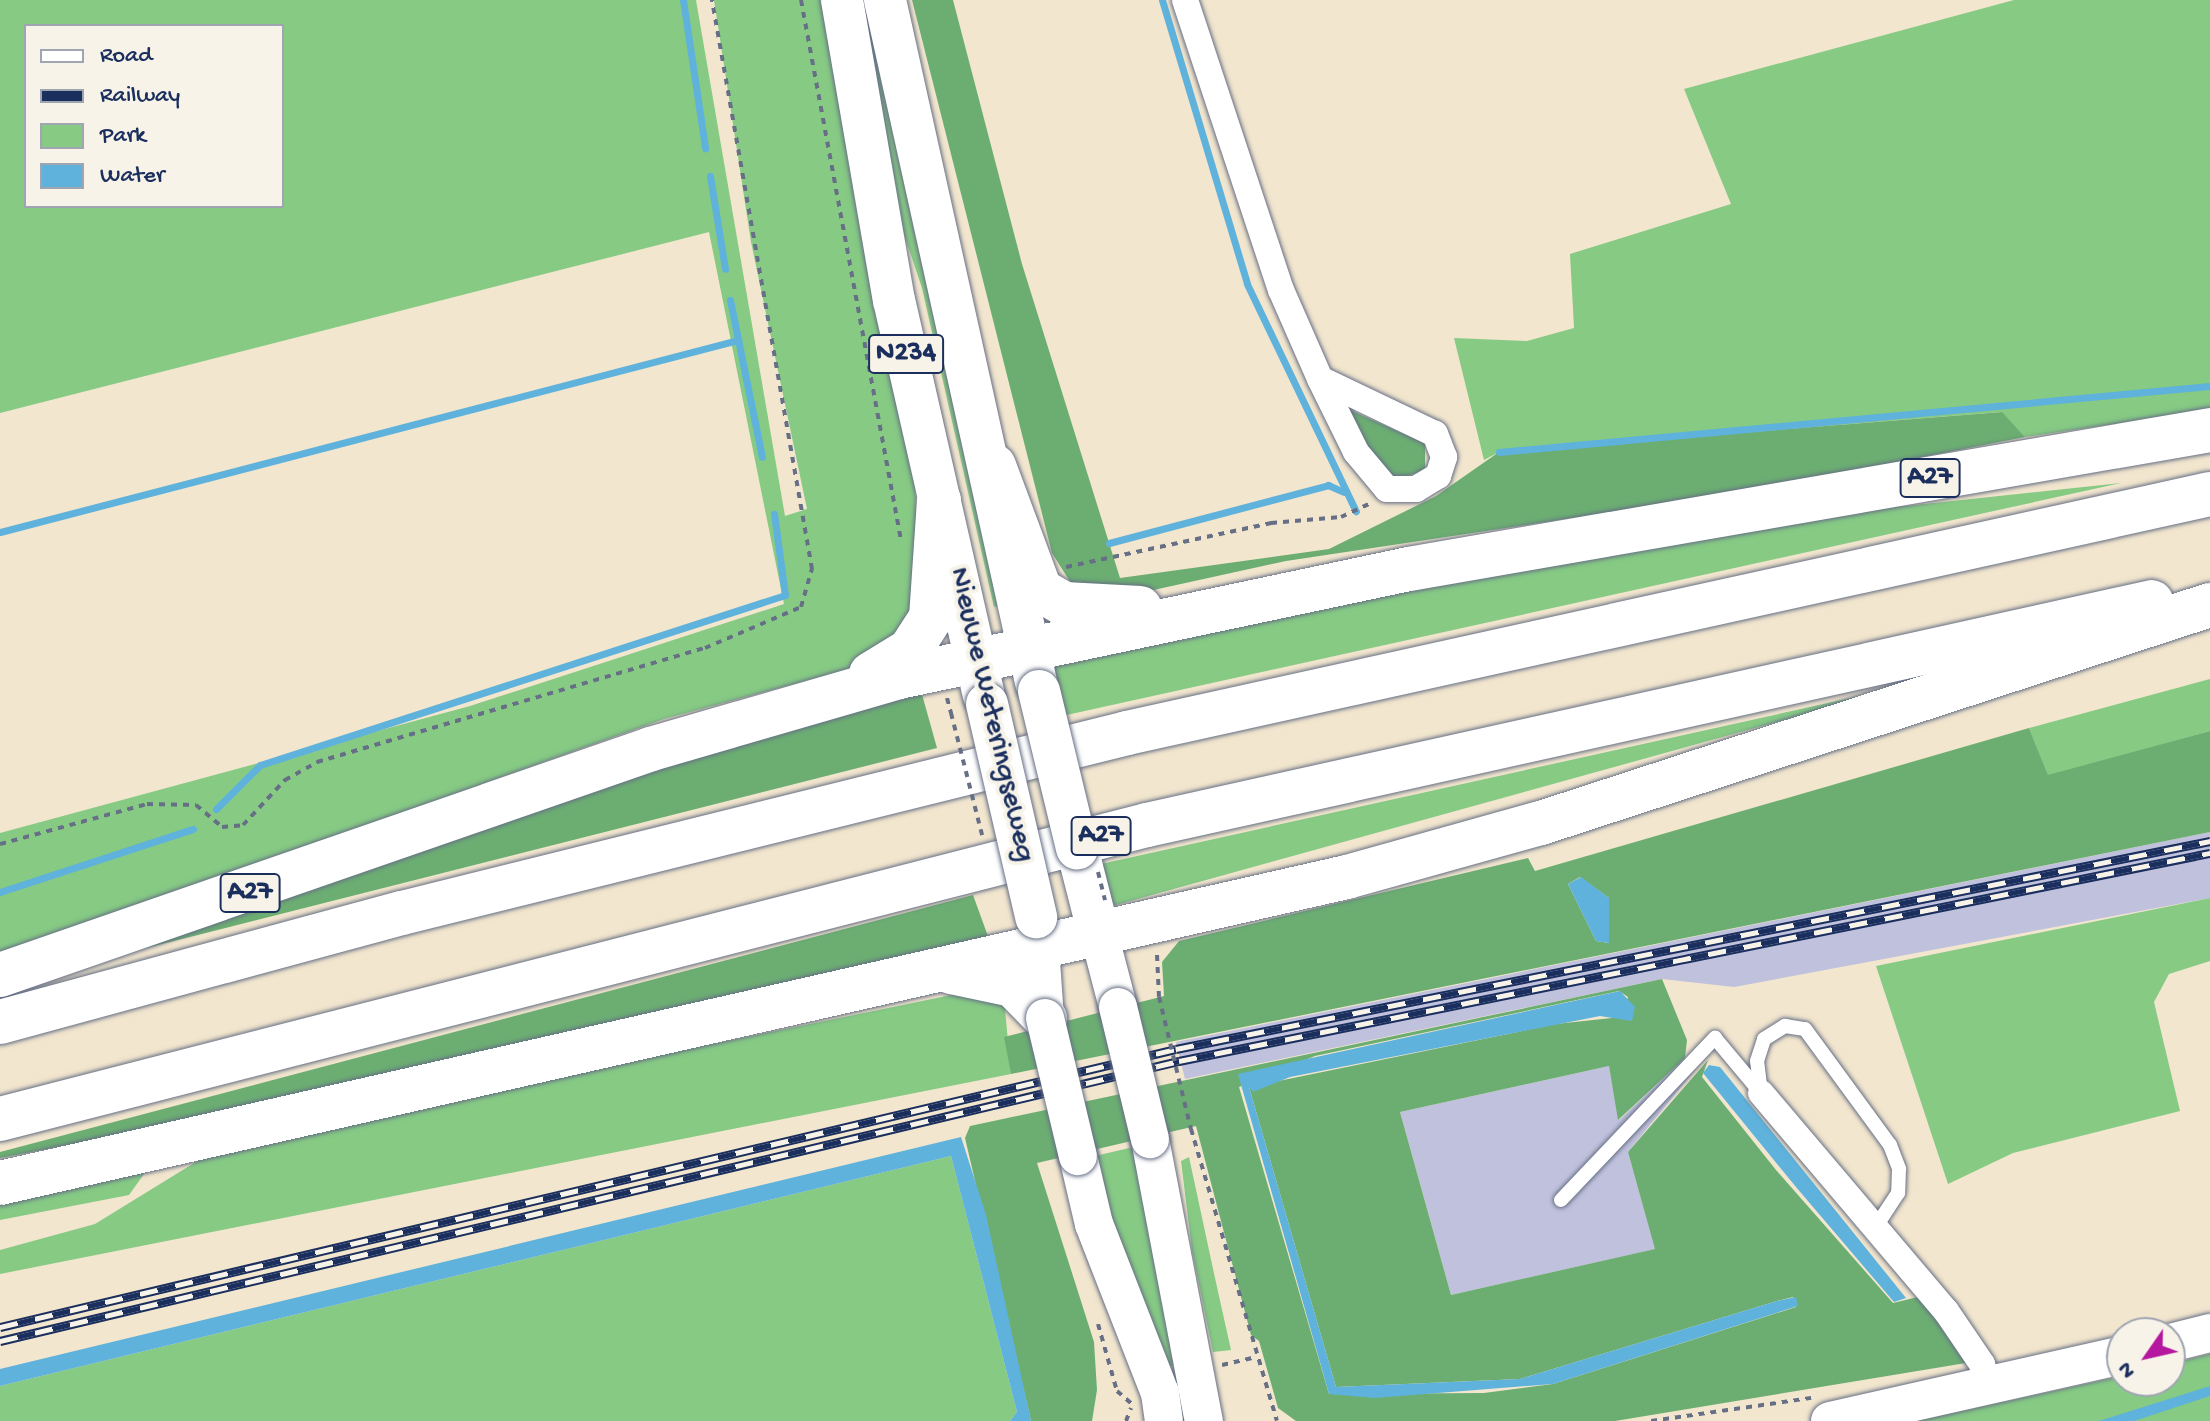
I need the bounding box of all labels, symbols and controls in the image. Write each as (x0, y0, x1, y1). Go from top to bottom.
legend (24, 24, 284, 208)
text: Road (100, 42, 152, 71)
text: Railway (100, 82, 180, 111)
text: Park (100, 122, 146, 151)
text: Water (100, 162, 164, 191)
road number: N234 (868, 330, 944, 378)
road number: A27 (1898, 454, 1962, 502)
street label: Nieuwe Weteringseweg (939, 564, 1041, 866)
road number: A27 (1069, 812, 1133, 860)
road number: A27 (218, 869, 282, 917)
north arrow (2106, 1317, 2186, 1397)
text: N (2113, 1356, 2143, 1383)

